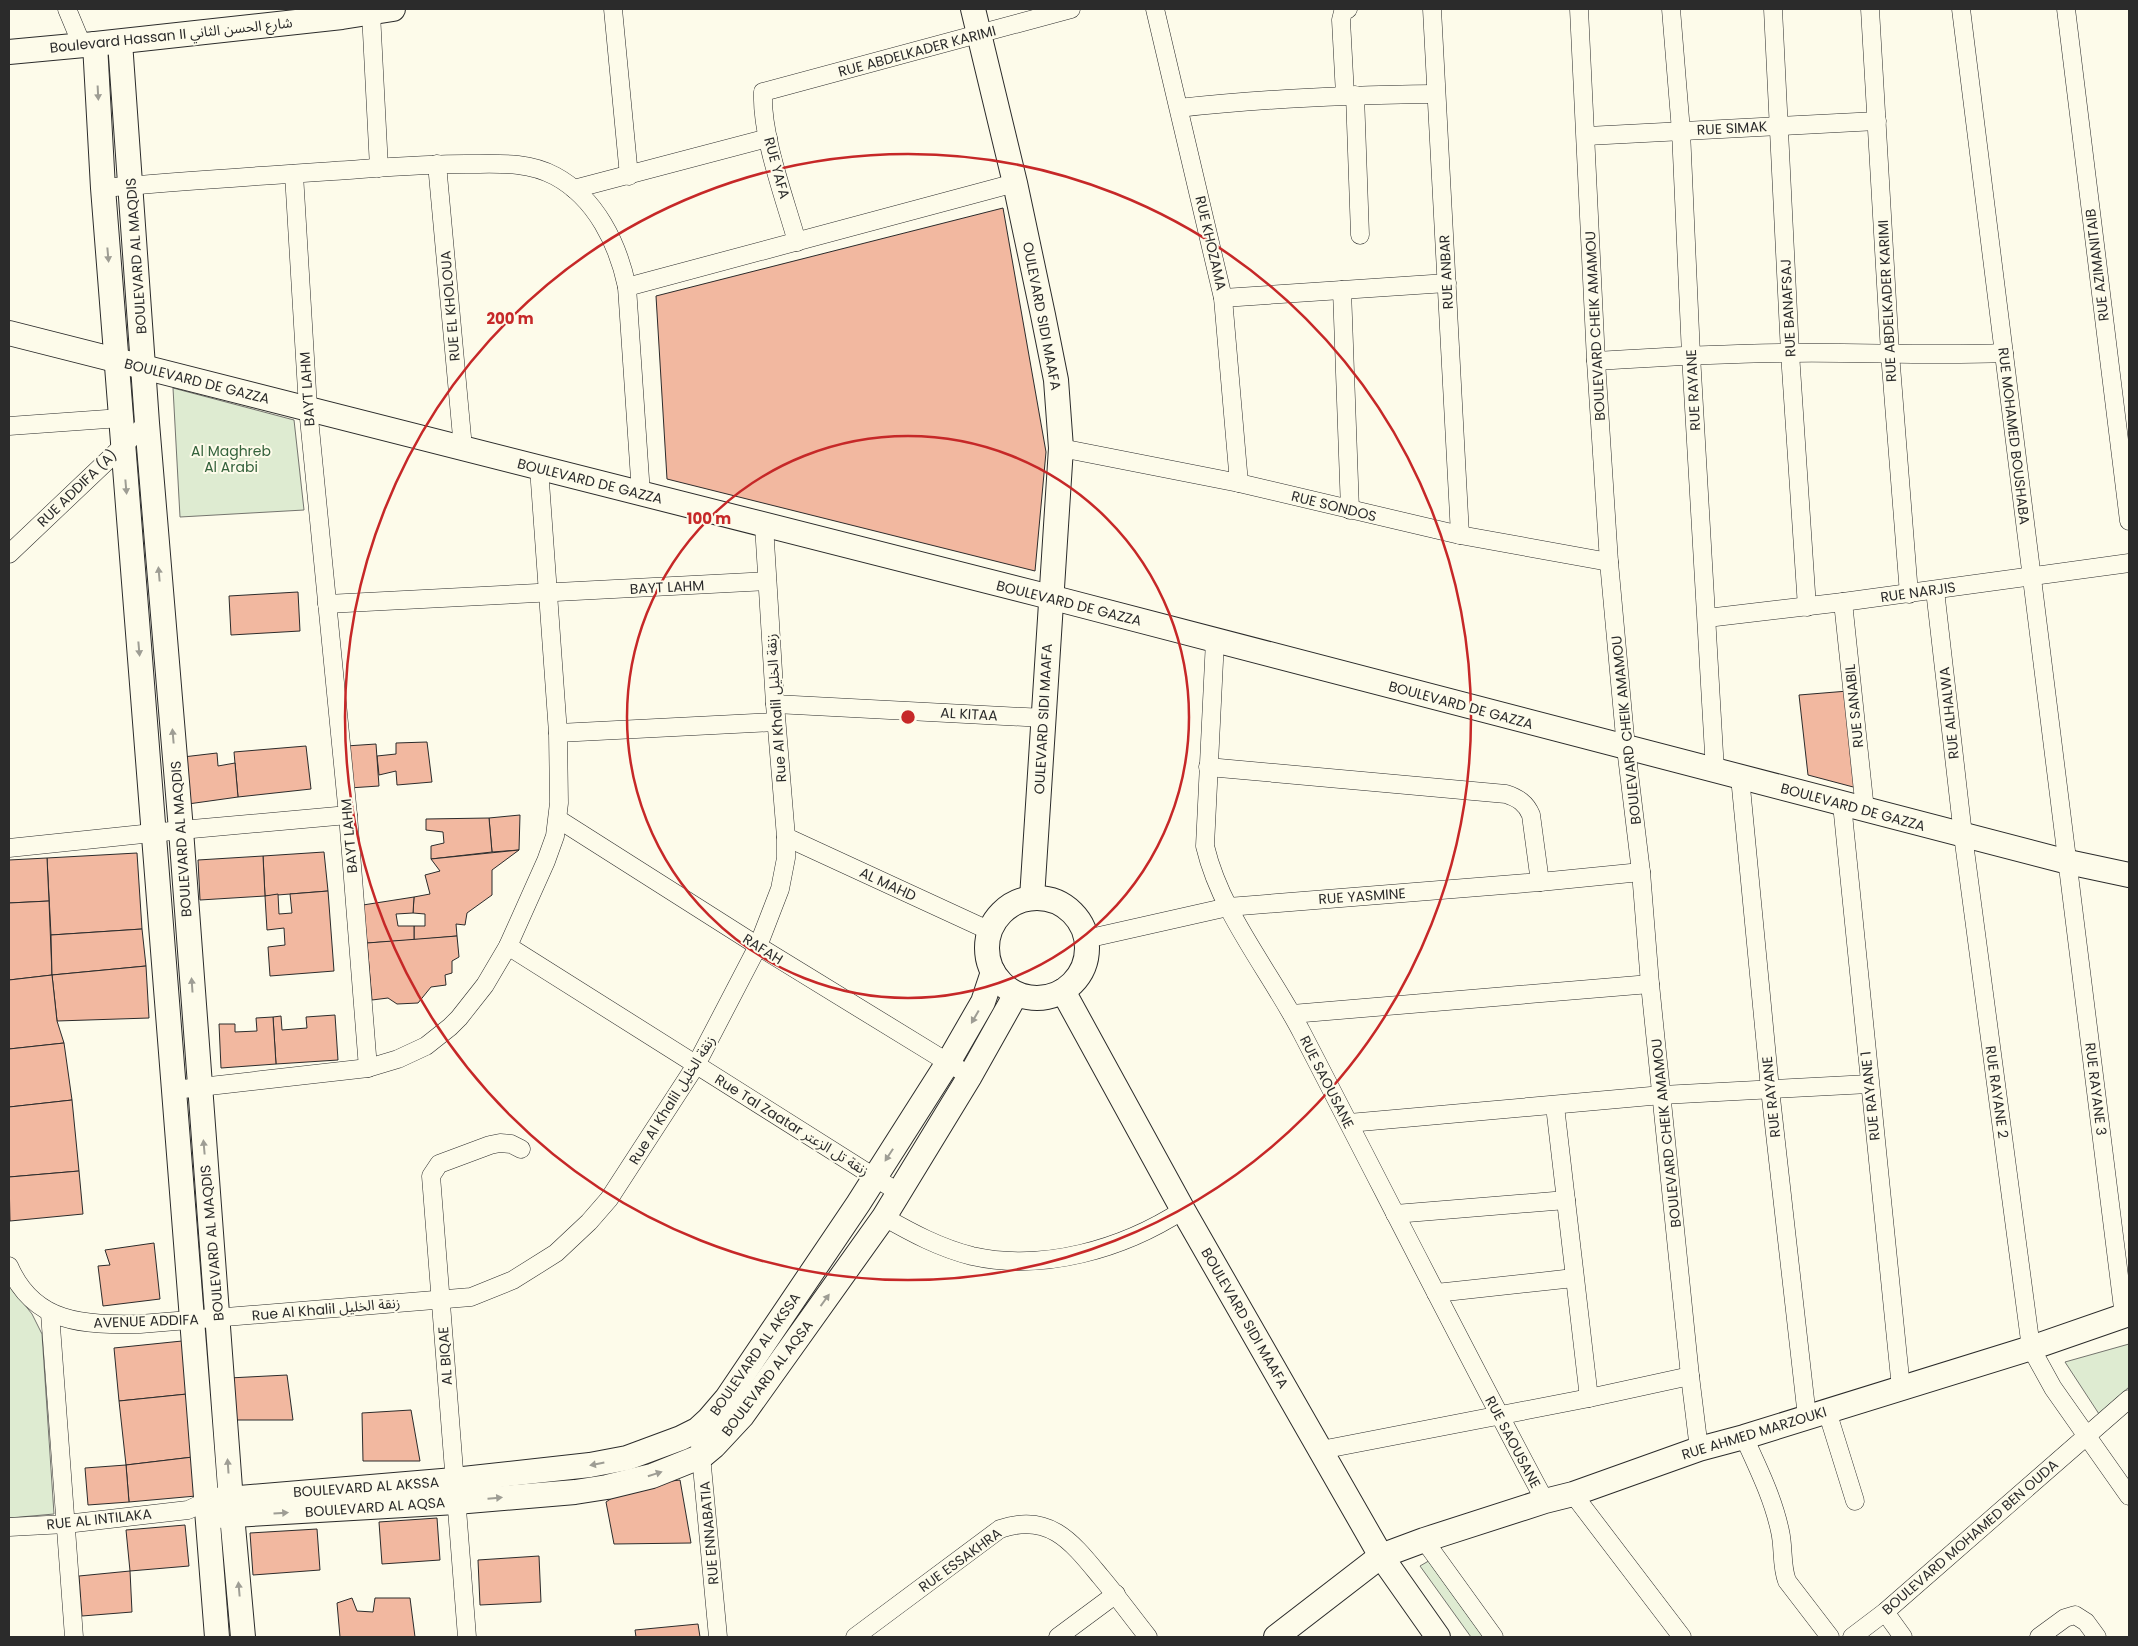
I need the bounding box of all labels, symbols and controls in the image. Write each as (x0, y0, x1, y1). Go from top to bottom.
street label: Boulevard Hassan II شارع الحسن الثاني (49, 12, 294, 59)
street label: RUE ABDELKADER KARIMI (836, 20, 998, 82)
one-way arrow (94, 85, 102, 101)
street label: RUE SIMAK (1696, 116, 1768, 140)
street label: RUE YAFA (759, 135, 795, 201)
street label: BOULEVARD AL MAQDIS (121, 177, 151, 335)
street label: RUE KHOZAMA (1190, 194, 1232, 292)
street label: RUE AZIMANITAIB (2080, 208, 2114, 322)
street label: RUE ABDELKADER KARIMI (1873, 219, 1901, 383)
street label: BOULEVARD CHEIK AMAMOU (1580, 231, 1610, 421)
street label: RUE ANBAR (1434, 234, 1458, 310)
street label: OULEVARD SIDI MAAFA (1018, 240, 1066, 392)
one-way arrow (104, 248, 112, 264)
street label: RUE EL KHOLOUA (435, 250, 465, 362)
street label: RUE BANAFSAJ (1775, 258, 1801, 358)
text: 200 m (486, 308, 534, 329)
street label: RUE MOHAMED BOUSHABA (1993, 346, 2035, 526)
street label: RUE RAYANE (1681, 349, 1705, 431)
street label: BAYT LAHM (294, 351, 320, 427)
street label: BOULEVARD DE GAZZA (122, 353, 272, 409)
park label: Al Maghreb Al Arabi (191, 441, 271, 477)
street label: RUE ADDIFA (A) (33, 445, 121, 531)
street label: BOULEVARD DE GAZZA (515, 453, 665, 509)
one-way arrow (122, 479, 130, 495)
street label: RUE SONDOS (1289, 486, 1379, 526)
text: 100 m (687, 508, 731, 529)
one-way arrow (155, 566, 163, 582)
street label: BAYT LAHM (629, 575, 705, 599)
street label: BOULEVARD DE GAZZA (994, 575, 1144, 631)
street label: RUE NARJIS (1879, 577, 1957, 607)
street label: Rue Al Khalil زنقة الخليل (761, 633, 791, 783)
street label: BOULEVARD CHEIK AMAMOU (1606, 634, 1646, 826)
one-way arrow (135, 641, 143, 657)
street label: OULEVARD SIDI MAAFA (1029, 643, 1057, 795)
street label: RUE SANABIL (1840, 663, 1868, 749)
street label: RUE ALHALWA (1934, 666, 1964, 760)
street label: BOULEVARD DE GAZZA (1386, 676, 1536, 734)
street label: AL KITAA (940, 703, 998, 725)
centre of rings (899, 708, 917, 726)
one-way arrow (169, 728, 177, 744)
street label: BOULEVARD AL MAQDIS (166, 760, 196, 918)
street label: BOULEVARD DE GAZZA (1778, 778, 1928, 836)
street label: BAYT LAHM (336, 798, 362, 874)
street label: AL MAHD (856, 862, 920, 906)
street label: RUE YASMINE (1318, 883, 1406, 909)
street label: RAFAH (739, 929, 787, 969)
one-way arrow (188, 977, 196, 993)
one-way arrow (970, 1010, 979, 1024)
street label: Rue Al Khalil زنقة الخليل (624, 1032, 720, 1168)
street label: RUE SAOUSANE (1295, 1032, 1359, 1132)
street label: BOULEVARD CHEIK AMAMOU (1646, 1037, 1686, 1229)
street label: RUE RAYANE 3 (2080, 1041, 2112, 1137)
street label: RUE RAYANE 2 (1981, 1044, 2013, 1140)
street label: RUE RAYANE 1 (1855, 1050, 1885, 1142)
street label: RUE RAYANE (1757, 1055, 1785, 1139)
street label: Rue Tal Zaatar زنقة تل الزعتر (711, 1069, 873, 1181)
one-way arrow (200, 1139, 208, 1155)
one-way arrow (884, 1148, 893, 1162)
street label: BOULEVARD AL MAQDIS (195, 1164, 229, 1322)
street label: BOULEVARD SIDI MAAFA (1196, 1244, 1294, 1392)
street label: BOULEVARD AL AKSSA (705, 1288, 805, 1420)
street label: Rue Al Khalil زنقة الخليل (251, 1293, 401, 1325)
one-way arrow (820, 1293, 830, 1306)
street label: AVENUE ADDIFA (93, 1309, 199, 1333)
street label: BOULEVARD AL AQSA (717, 1316, 817, 1440)
street label: AL BIQAE (433, 1326, 457, 1386)
street label: RUE SAOUSANE (1480, 1392, 1546, 1492)
street label: RUE AHMED MARZOUKI (1679, 1401, 1829, 1465)
street label: BOULEVARD MOHAMED BEN OUDA (1878, 1455, 2062, 1619)
one-way arrow (224, 1458, 232, 1474)
one-way arrow (589, 1460, 604, 1468)
one-way arrow (648, 1470, 663, 1477)
street label: BOULEVARD AL AKSSA (292, 1472, 440, 1502)
street label: RUE ENNABATIA (695, 1480, 723, 1586)
street label: BOULEVARD AL AQSA (304, 1492, 446, 1522)
one-way arrow (487, 1494, 503, 1502)
street label: RUE AL INTILAKA (45, 1504, 153, 1534)
one-way arrow (273, 1508, 289, 1516)
street label: RUE ESSAKHRA (914, 1523, 1006, 1597)
one-way arrow (234, 1580, 242, 1596)

